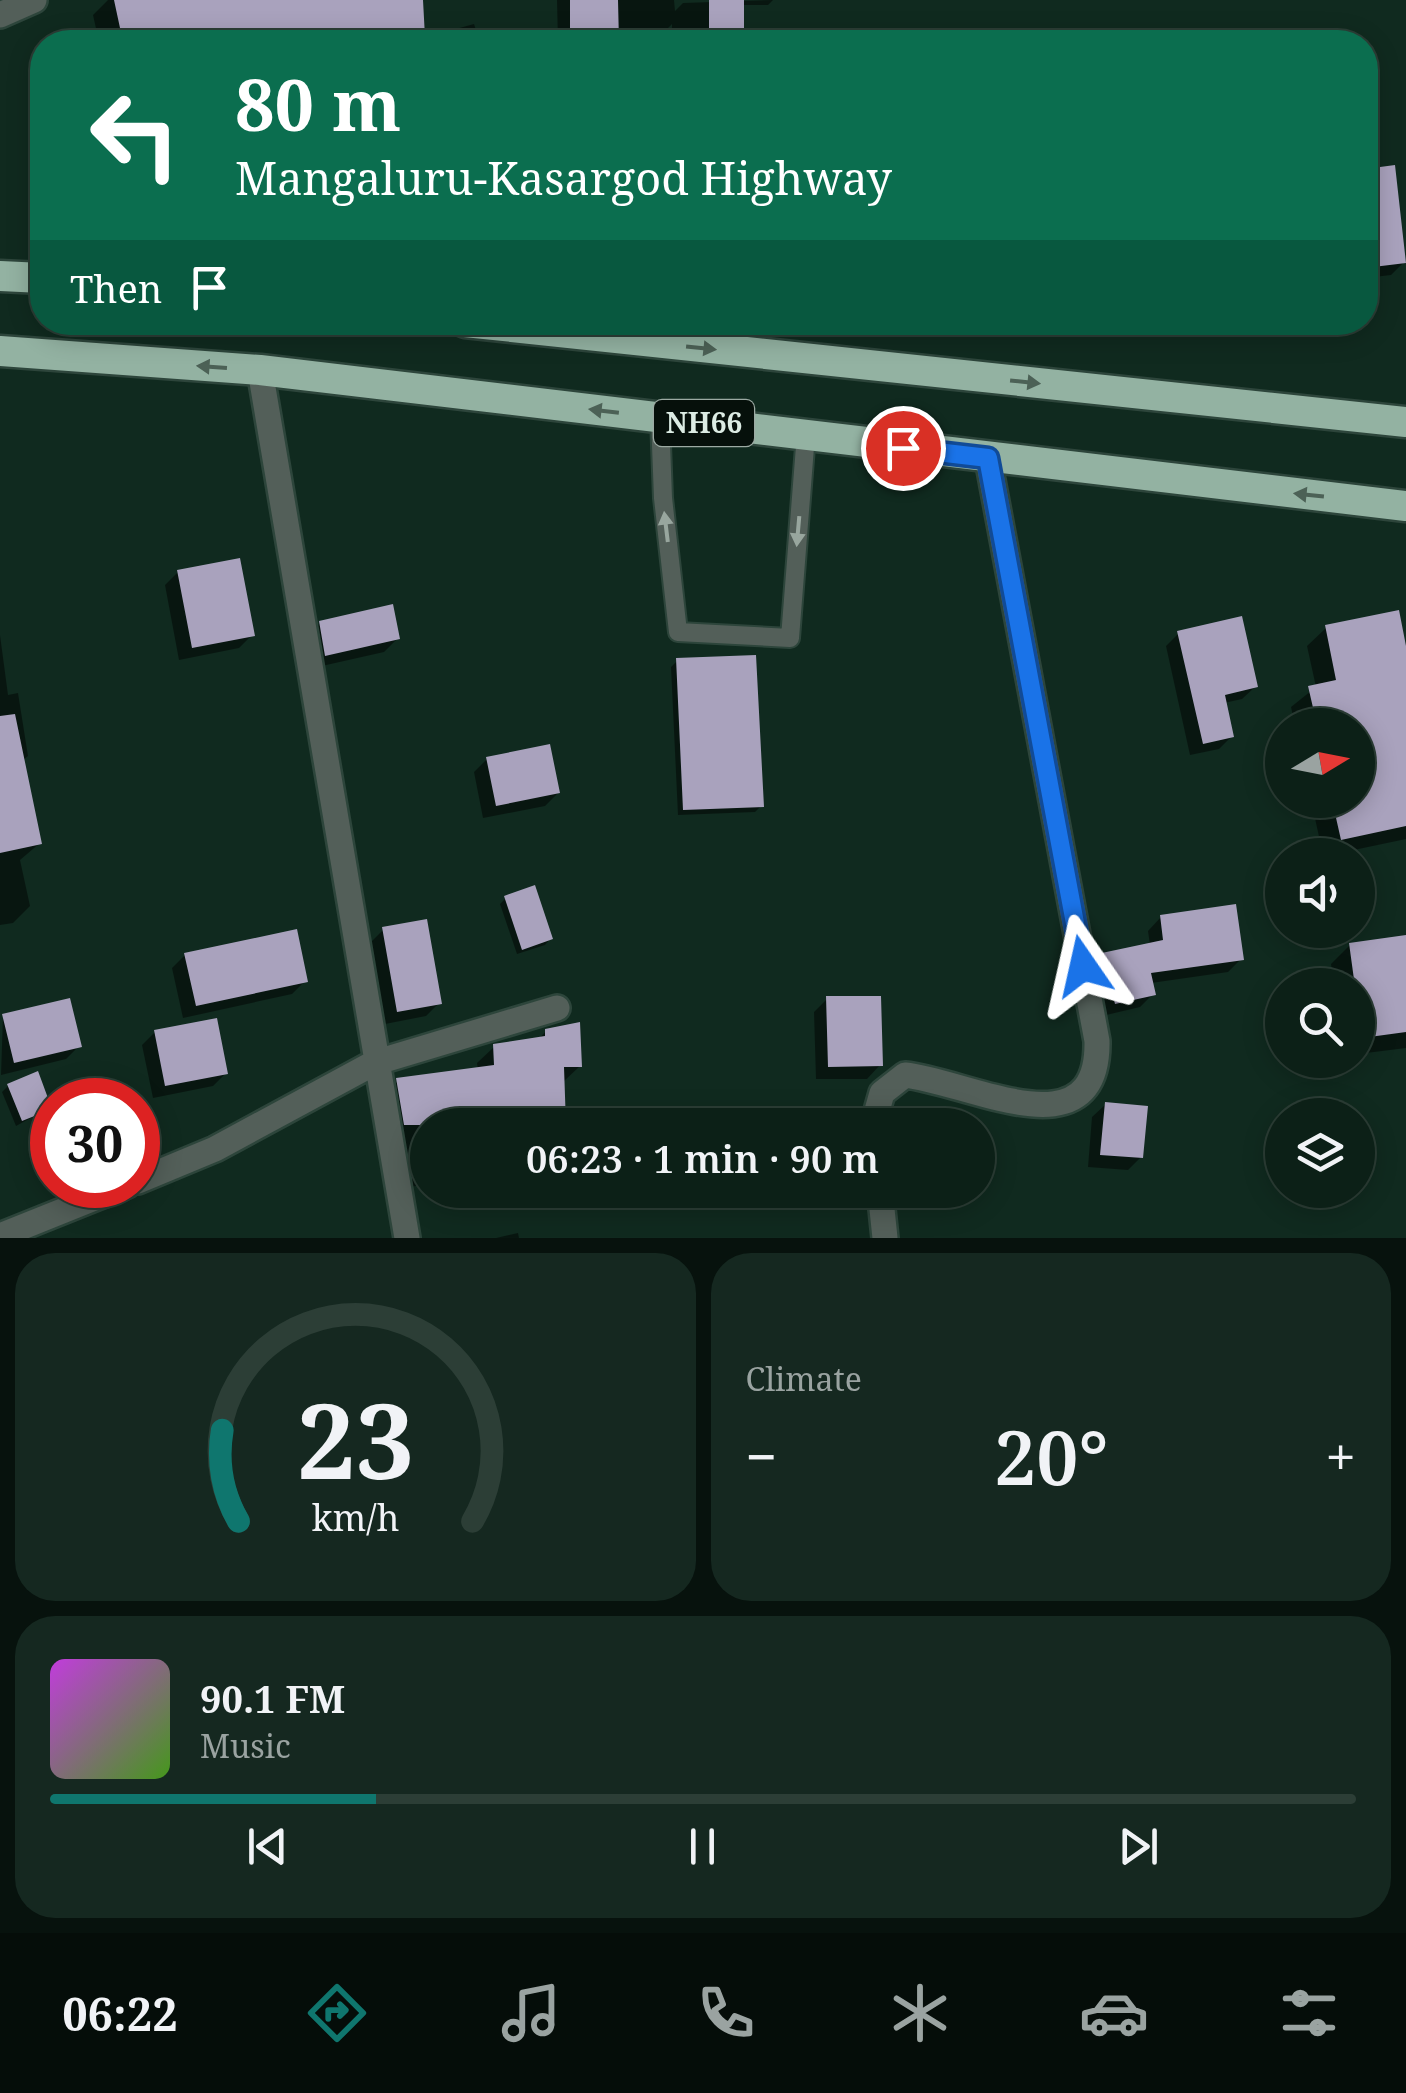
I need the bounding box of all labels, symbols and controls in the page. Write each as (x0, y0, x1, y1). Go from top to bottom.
text: 80 m (235, 56, 401, 152)
icon: left (70, 70, 200, 200)
text: Mangaluru-Kasargod Highway (235, 147, 892, 208)
icon: arrive (182, 260, 237, 315)
text: Then (70, 262, 162, 314)
one-way arrow (686, 340, 718, 356)
one-way arrow (195, 358, 227, 374)
one-way arrow (1009, 374, 1041, 390)
road number: NH66 (654, 400, 754, 446)
one-way arrow (588, 403, 619, 419)
pin (861, 406, 946, 491)
icon: arrive (876, 421, 931, 476)
one-way arrow (1293, 487, 1325, 503)
one-way arrow (658, 511, 674, 542)
one-way arrow (790, 516, 806, 548)
north arrow (1265, 708, 1375, 818)
map controls (1265, 708, 1375, 1208)
button: sound (1265, 838, 1375, 948)
position arrow (1031, 914, 1135, 1018)
button: search (1265, 968, 1375, 1078)
speed limit sign: 30 (30, 1078, 160, 1208)
button: layers (1265, 1098, 1375, 1208)
text: 06:23 · 1 min · 90 m (526, 1132, 879, 1184)
text: Climate (746, 1357, 862, 1400)
text: 23 (296, 1368, 414, 1509)
text: 20° (994, 1405, 1109, 1507)
text: − (746, 1418, 777, 1493)
text: + (1325, 1418, 1356, 1493)
text: km/h (311, 1493, 399, 1541)
text: 90.1 FM (200, 1672, 345, 1724)
text: Music (200, 1724, 291, 1767)
icon: previous (240, 1819, 295, 1874)
icon: pause (675, 1819, 730, 1874)
icon: next (1111, 1819, 1166, 1874)
icon: directions (302, 1978, 372, 2048)
icon: music (496, 1978, 566, 2048)
icon: phone (691, 1978, 761, 2048)
icon: climate (885, 1978, 955, 2048)
icon: car (1079, 1978, 1149, 2048)
icon: filters (1274, 1978, 1344, 2048)
text: 06:22 (62, 1983, 178, 2044)

